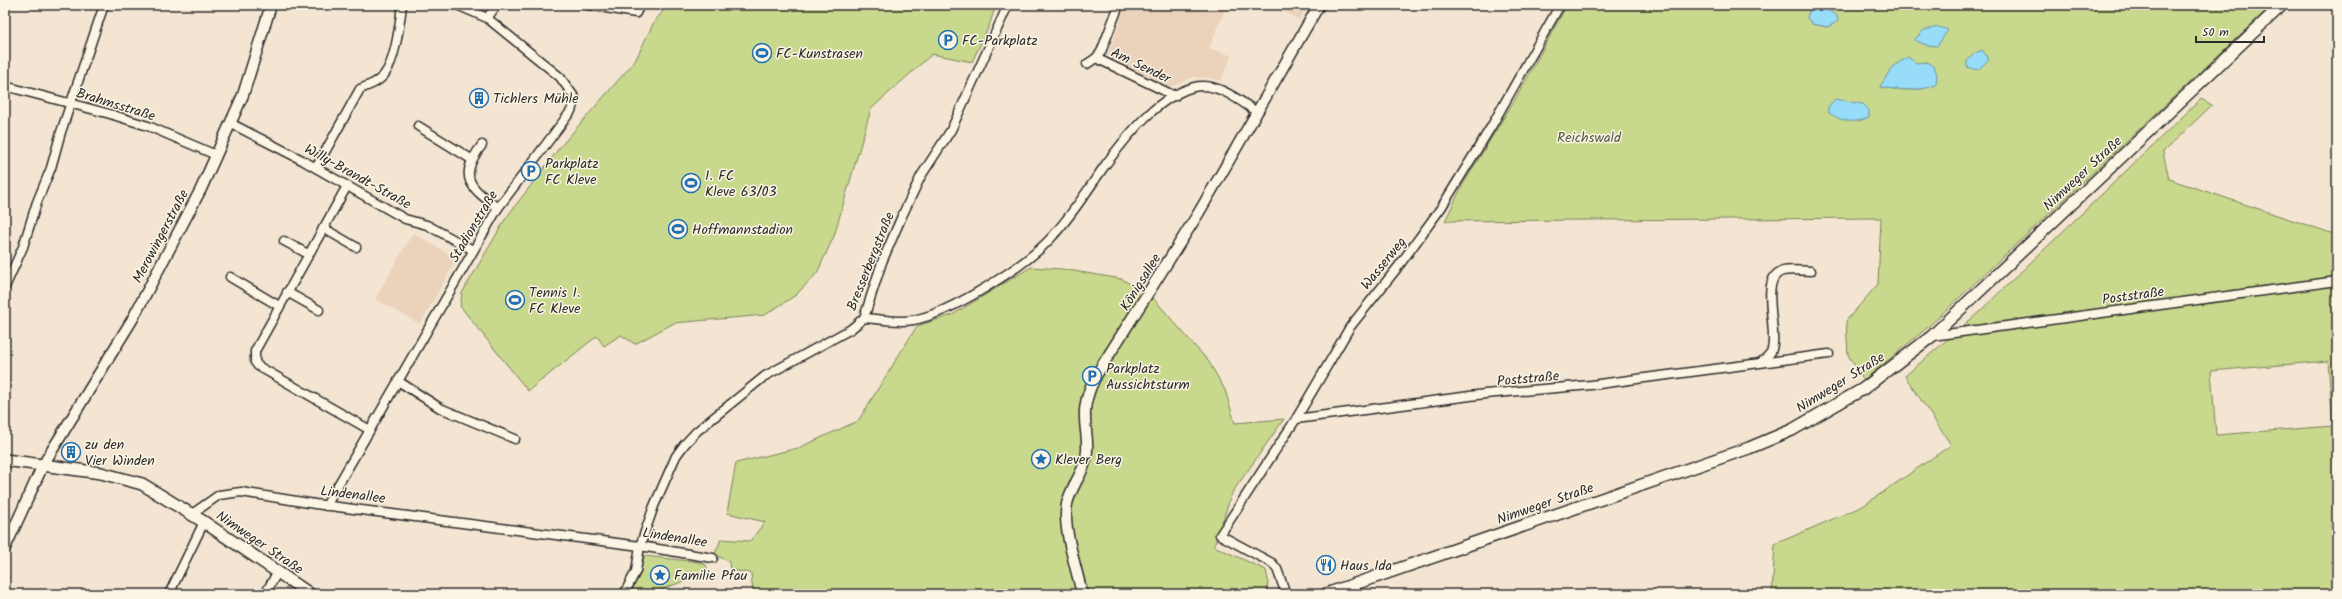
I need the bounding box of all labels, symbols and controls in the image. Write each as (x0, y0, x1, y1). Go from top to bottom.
scale bar (2196, 18, 2264, 44)
text: 50 m (2202, 23, 2229, 42)
parking icon: FC-Parkplatz (937, 29, 959, 51)
place label: FC-Parkplatz (962, 30, 1038, 52)
sports icon: FC-Kunstrasen (751, 42, 773, 64)
street label: Am Sender (1107, 42, 1176, 90)
place label: FC-Kunstrasen (776, 43, 863, 65)
street label: Brahmsstraße (73, 82, 159, 128)
building icon: Tichlers Mühle (468, 87, 490, 109)
place label: Tichlers Mühle (493, 88, 579, 110)
park label: Reichswald (1557, 127, 1622, 149)
street label: Nimweger Straße (2038, 131, 2128, 216)
street label: Willy-Brandt-Straße (300, 138, 416, 216)
place label: Parkplatz FC Kleve (545, 153, 599, 191)
parking icon: Parkplatz FC Kleve (520, 160, 542, 182)
place label: 1. FC Kleve 63/03 (705, 165, 777, 203)
sports icon: 1. FC Kleve 63/03 (680, 172, 702, 194)
street label: Merowingerstraße (127, 185, 195, 287)
street label: Stadionstraße (444, 186, 504, 267)
street label: Bresserbergstraße (841, 208, 901, 314)
sports icon: Hoffmannstadion (667, 218, 689, 240)
place label: Hoffmannstadion (692, 219, 793, 241)
street label: Wasserweg (1355, 232, 1412, 295)
street label: Königsallee (1115, 249, 1168, 316)
street label: Poststraße (2101, 281, 2166, 311)
place label: Tennis 1. FC Kleve (529, 282, 581, 320)
sports icon: Tennis 1. FC Kleve (504, 289, 526, 311)
street label: Nimweger Straße (1792, 346, 1890, 419)
place label: Parkplatz Aussichtsturm (1106, 358, 1190, 396)
parking icon: Parkplatz Aussichtsturm (1081, 365, 1103, 387)
street label: Poststraße (1496, 365, 1561, 393)
place label: zu den Vier Winden (85, 434, 155, 472)
building icon: zu den Vier Winden (60, 441, 82, 463)
place icon: Klever Berg (1030, 448, 1052, 470)
place label: Klever Berg (1055, 449, 1122, 471)
street label: Nimweger Straße (1494, 477, 1598, 531)
street label: Lindenallee (319, 480, 387, 510)
street label: Nimweger Straße (211, 505, 308, 581)
street label: Lindenallee (641, 522, 709, 554)
restaurant icon: Haus Ida (1315, 554, 1337, 576)
place label: Haus Ida (1340, 555, 1392, 577)
place icon: Familie Pfau (649, 564, 671, 586)
place label: Familie Pfau (674, 565, 747, 587)

